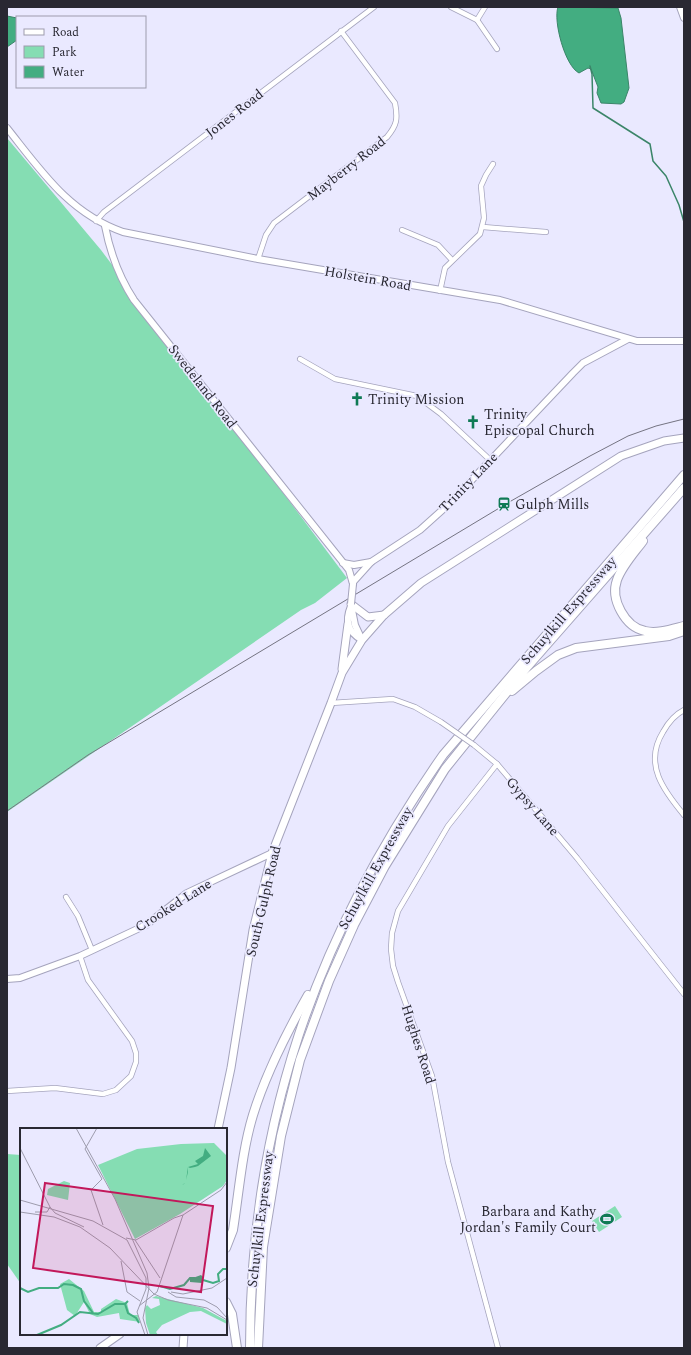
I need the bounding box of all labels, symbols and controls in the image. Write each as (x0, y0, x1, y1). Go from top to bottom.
legend (16, 16, 146, 88)
text: Road (52, 23, 79, 42)
text: Park (52, 43, 77, 62)
text: Water (52, 63, 84, 82)
street label: Jones Road (201, 84, 268, 143)
street label: Mayberry Road (303, 131, 390, 206)
street label: Holstein Road (323, 260, 413, 297)
street label: Swedeland Road (163, 340, 242, 433)
place label: Trinity Mission (368, 389, 464, 410)
church icon: Trinity Mission (349, 391, 365, 407)
place label: Trinity Episcopal Church (484, 404, 595, 441)
church icon: Trinity Episcopal Church (465, 414, 481, 430)
street label: Trinity Lane (434, 447, 503, 517)
place label: Gulph Mills (515, 494, 589, 515)
station icon: Gulph Mills (496, 496, 512, 512)
street label: Schuylkill Expressway (515, 551, 622, 669)
street label: Gypsy Lane (501, 772, 564, 841)
street label: Schuylkill Expressway (333, 802, 419, 933)
street label: South Gulph Road (240, 843, 287, 959)
street label: Crooked Lane (131, 873, 216, 937)
street label: Hughes Road (396, 1002, 441, 1087)
inset map (20, 1128, 227, 1335)
street label: Schuylkill Expressway (242, 1148, 279, 1288)
place label: Barbara and Kathy Jordan's Family Court (460, 1201, 597, 1238)
sports icon: Barbara and Kathy Jordan's Family Court (599, 1211, 615, 1227)

